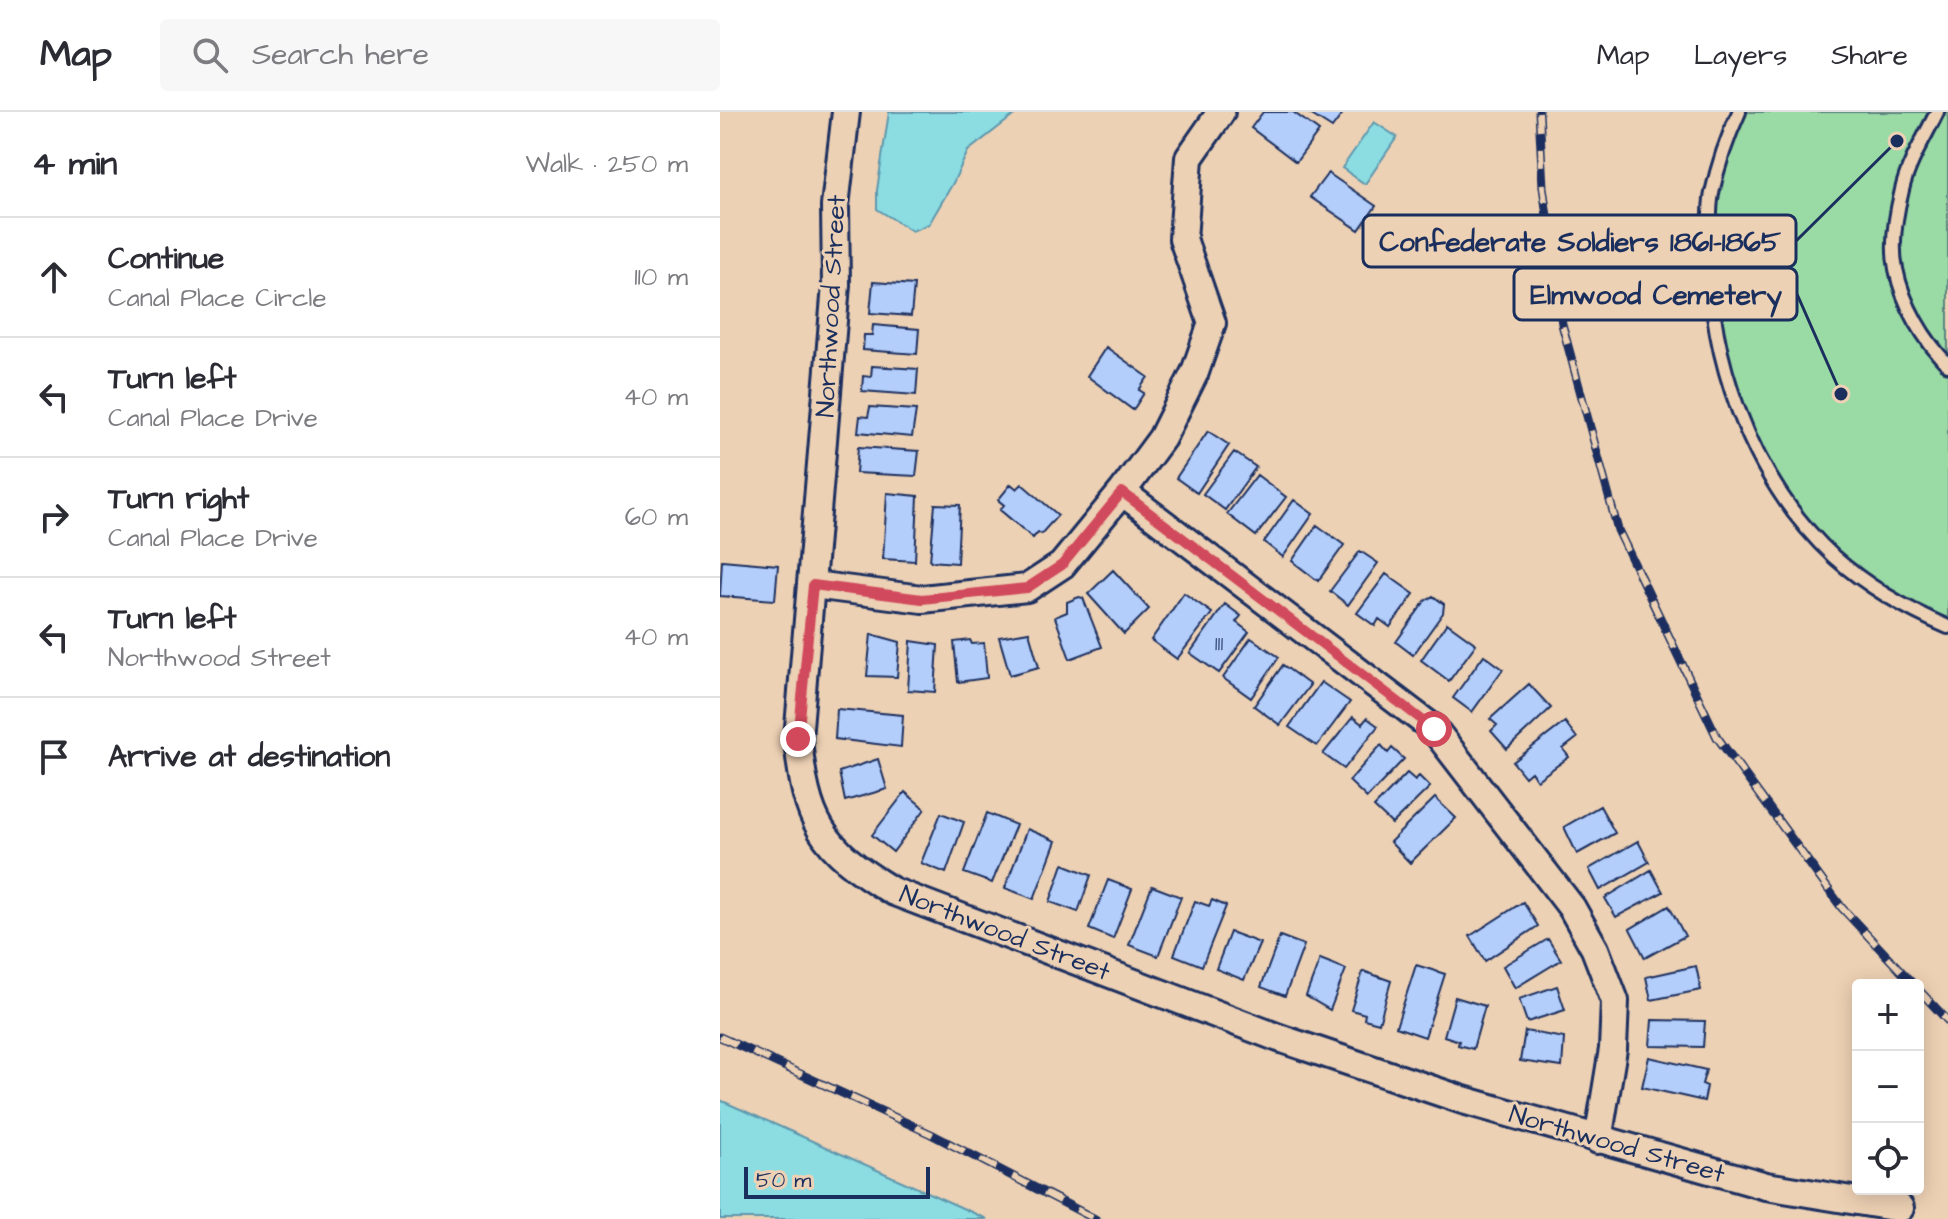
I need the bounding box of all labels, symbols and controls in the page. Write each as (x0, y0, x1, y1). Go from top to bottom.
search box (160, 19, 720, 91)
text: Map (40, 29, 112, 81)
icon: search (188, 33, 232, 77)
text: Search here (252, 34, 429, 76)
text: Map (1597, 36, 1650, 75)
text: Layers (1694, 36, 1787, 75)
text: Share (1831, 36, 1908, 75)
text: 4 min (32, 140, 117, 188)
text: Walk · 250 m (525, 146, 688, 182)
street label: Northwood Street (807, 193, 855, 418)
callout: Confederate Soldiers 1861-1865 (1363, 215, 1796, 267)
text: Confederate Soldiers 1861-1865 (1379, 223, 1782, 262)
text: Continue (108, 238, 224, 280)
icon: ahead (32, 255, 76, 299)
text: 110 m (634, 259, 688, 295)
callout: Elmwood Cemetery (1514, 268, 1797, 320)
text: Elmwood Cemetery (1530, 276, 1782, 318)
text: Canal Place Circle (108, 280, 327, 316)
text: Turn left (108, 358, 236, 400)
icon: left (32, 375, 76, 419)
text: 40 m (623, 379, 688, 415)
text: Canal Place Drive (108, 400, 318, 436)
text: Turn right (108, 478, 249, 520)
icon: right (32, 495, 76, 539)
text: 60 m (625, 499, 688, 535)
text: Canal Place Drive (108, 520, 318, 556)
text: Turn left (108, 598, 236, 640)
icon: left (32, 615, 76, 659)
text: 40 m (623, 619, 688, 655)
house number: 111 (1215, 628, 1223, 659)
text: Northwood Street (108, 640, 331, 676)
route start (1416, 711, 1452, 747)
route end (780, 721, 816, 757)
icon: arrive (32, 735, 76, 779)
text: Arrive at destination (108, 736, 390, 778)
street label: Northwood Street (895, 876, 1116, 990)
map controls (1852, 979, 1924, 1195)
button: + (1852, 979, 1924, 1051)
button: − (1852, 1051, 1924, 1123)
street label: Northwood Street (1505, 1096, 1730, 1192)
button: locate (1852, 1123, 1924, 1195)
scale bar (744, 1163, 930, 1199)
text: 50 m (756, 1165, 811, 1196)

